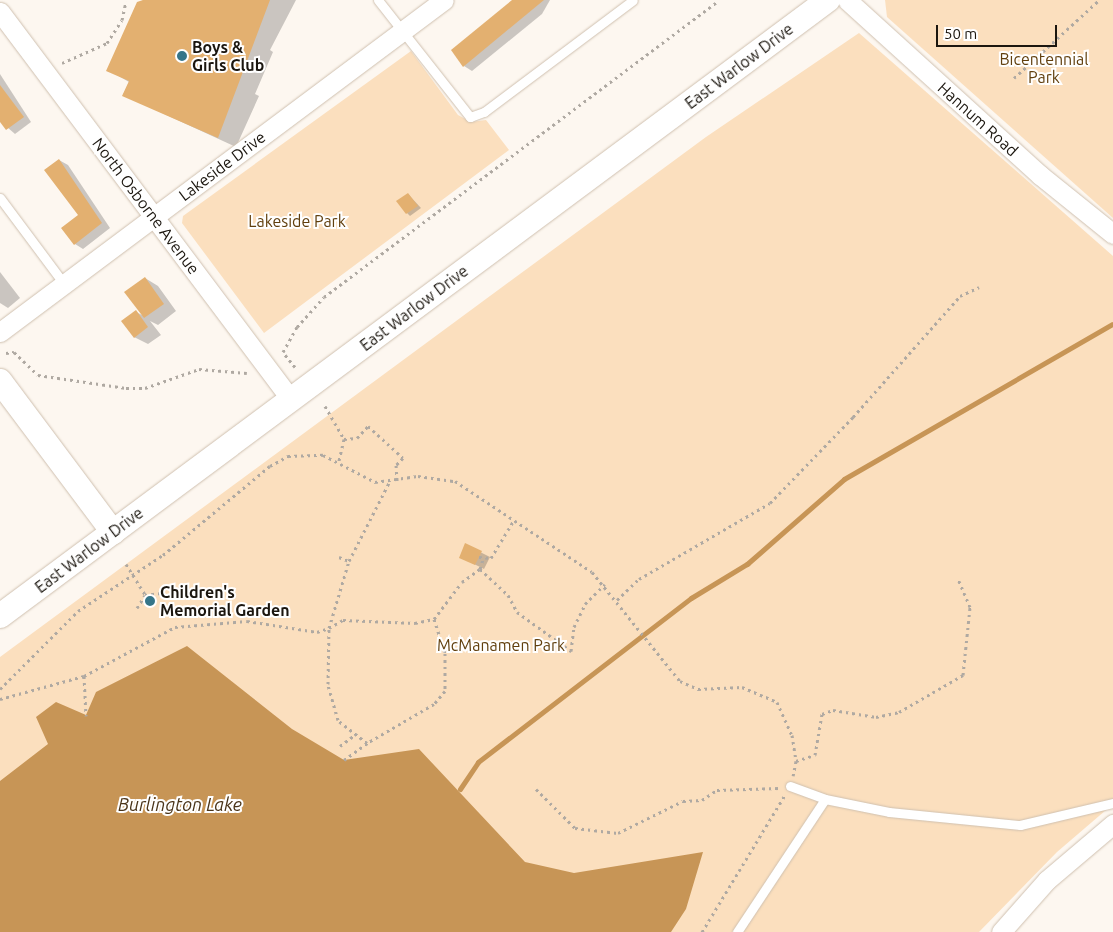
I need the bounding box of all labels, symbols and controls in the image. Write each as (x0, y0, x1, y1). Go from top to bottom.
scale bar (938, 15, 1059, 47)
street label: East Warlow Drive (681, 19, 797, 113)
text: 50 m (944, 25, 977, 42)
place label: Boys & Girls Club (192, 37, 264, 75)
park label: Bicentennial Park (999, 49, 1089, 87)
marker: Boys & Girls Club (176, 50, 188, 62)
street label: Hannum Road (934, 78, 1022, 160)
street label: Lakeside Drive (175, 127, 269, 205)
street label: North Osborne Avenue (88, 134, 204, 278)
park label: Lakeside Park (248, 211, 346, 231)
street label: East Warlow Drive (356, 261, 472, 355)
street label: East Warlow Drive (31, 503, 147, 597)
place label: Children's Memorial Garden (160, 582, 290, 620)
marker: Children's Memorial Garden (144, 595, 156, 607)
park label: McManamen Park (437, 635, 565, 655)
water label: Burlington Lake (118, 793, 242, 815)

